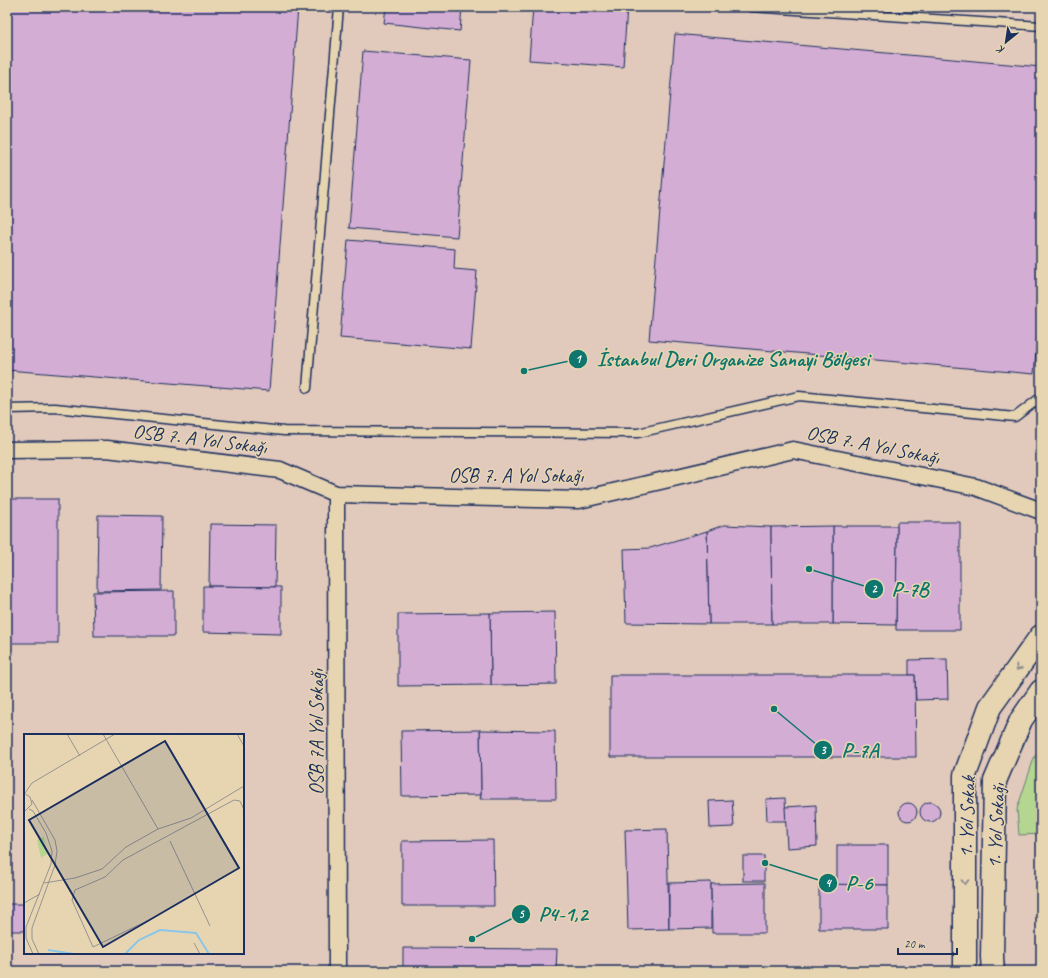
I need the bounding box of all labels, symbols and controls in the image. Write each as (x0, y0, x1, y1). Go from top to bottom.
north arrow (986, 22, 1026, 62)
text: K (993, 42, 1007, 58)
callout: İstanbul Deri Organize Sanayi Bölgesi (568, 343, 878, 376)
text: İstanbul Deri Organize Sanayi Bölgesi (597, 346, 872, 372)
text: 1 (575, 351, 582, 367)
street label: OSB 7. A Yol Sokağı (132, 418, 270, 460)
street label: OSB 7. A Yol Sokağı (805, 420, 943, 470)
street label: OSB 7. A Yol Sokağı (449, 463, 585, 488)
callout: P-7B (864, 573, 937, 606)
text: P-7B (891, 576, 931, 602)
text: 2 (871, 581, 878, 597)
one-way arrow (1016, 663, 1023, 670)
street label: OSB 7A Yol Sokağı (304, 668, 329, 795)
callout: P-7A (813, 733, 886, 766)
inset map (24, 734, 244, 954)
text: P-7A (842, 737, 880, 763)
text: 3 (820, 742, 827, 758)
street label: 1. Yol Sokak (953, 774, 981, 858)
street label: 1. Yol Sokağı (981, 782, 1011, 869)
callout: P-6 (818, 866, 881, 899)
text: P-6 (846, 870, 874, 896)
text: 4 (825, 875, 832, 891)
one-way arrow (961, 879, 969, 885)
callout: P4-1,2 (511, 897, 596, 930)
text: P4-1,2 (538, 901, 590, 927)
text: 5 (518, 906, 525, 922)
scale bar (898, 930, 957, 956)
text: 20 m (904, 936, 926, 952)

